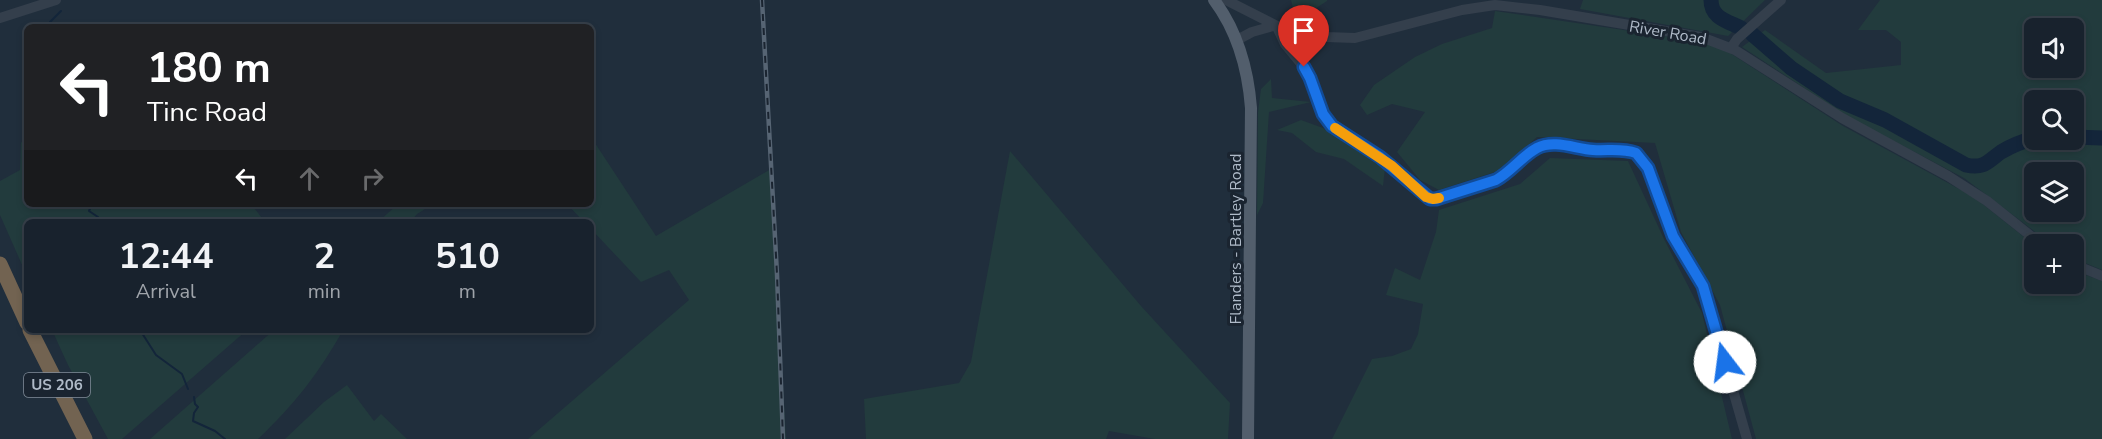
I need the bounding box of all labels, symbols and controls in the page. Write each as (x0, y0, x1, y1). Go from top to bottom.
pin (1278, 5, 1329, 67)
icon: arrive (1287, 14, 1320, 47)
street label: River Road (1627, 15, 1708, 51)
map controls (2024, 18, 2084, 294)
button: sound (2024, 18, 2084, 78)
text: 180 m (147, 40, 271, 97)
icon: left (48, 48, 126, 126)
button: search (2024, 90, 2084, 150)
text: Tinc Road (147, 94, 267, 131)
street label: Flanders - Bartley Road (1225, 154, 1247, 324)
icon: left (230, 162, 263, 195)
icon: ahead (293, 162, 326, 195)
icon: right (356, 162, 389, 195)
button: layers (2024, 162, 2084, 222)
text: 12:44 (118, 232, 214, 281)
text: 2 (313, 232, 335, 281)
text: 510 (435, 232, 500, 281)
button: + (2024, 234, 2084, 294)
text: Arrival (136, 278, 196, 305)
text: min (308, 278, 341, 305)
text: m (459, 278, 476, 305)
position arrow (1693, 330, 1757, 394)
road number: US 206 (24, 373, 90, 397)

